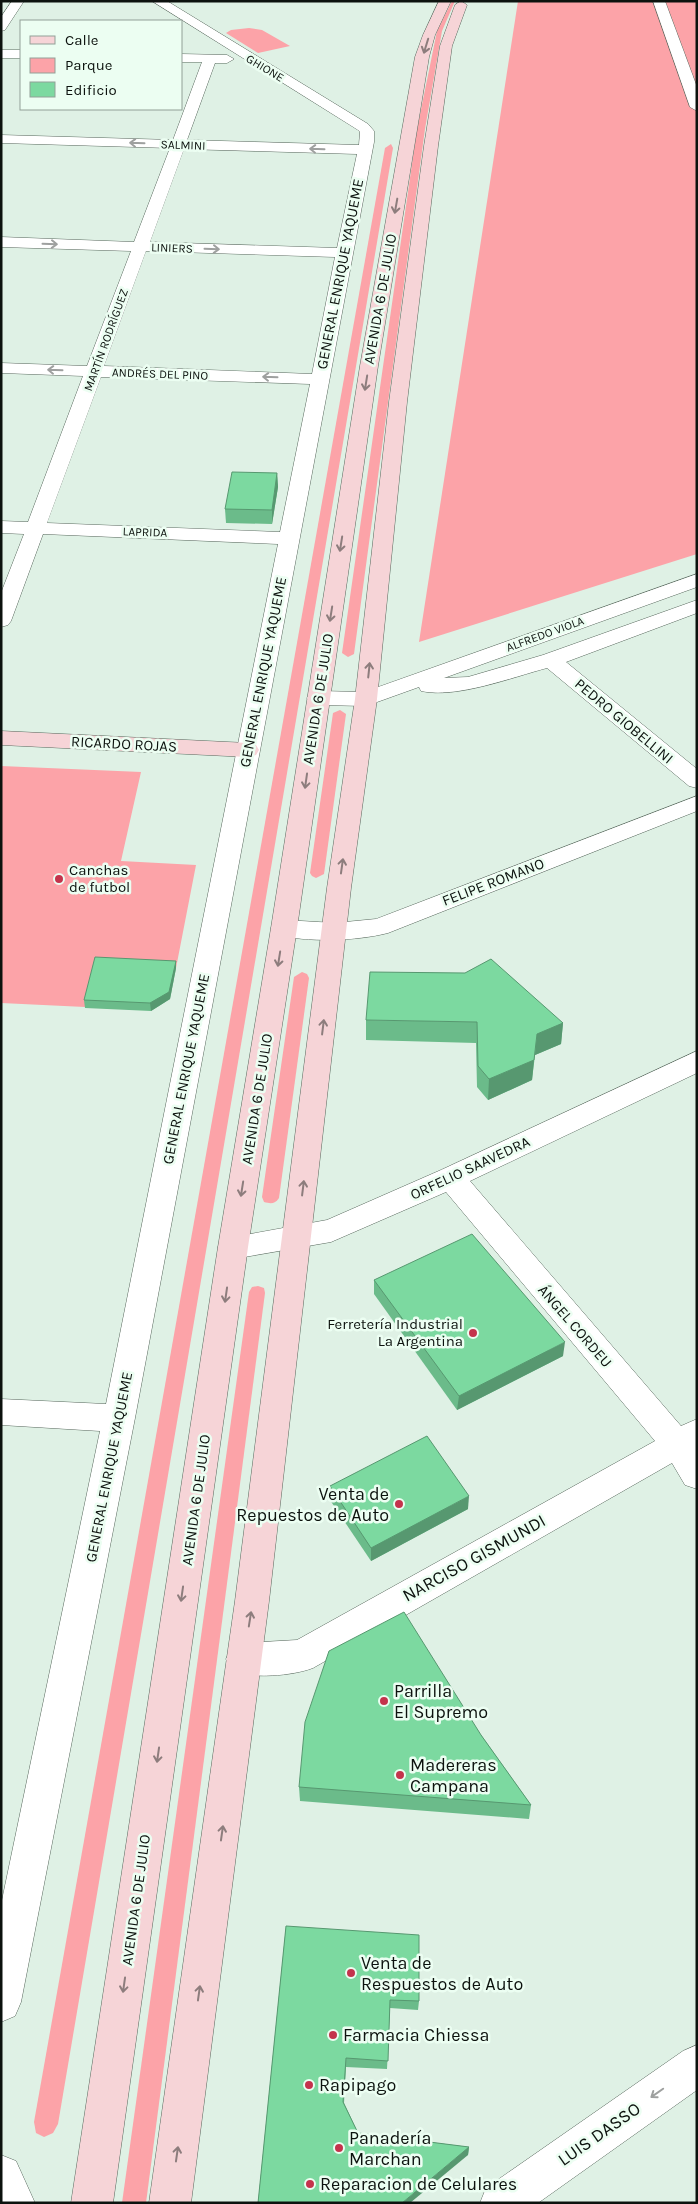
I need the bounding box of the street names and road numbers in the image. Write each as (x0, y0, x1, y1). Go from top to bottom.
street label: GHIONE (243, 51, 287, 85)
street label: SALMINI (160, 137, 206, 153)
street label: GENERAL ENRIQUE YAQUEME (313, 177, 367, 371)
street label: AVENIDA 6 DE JULIO (360, 232, 400, 366)
street label: LINIERS (151, 240, 193, 256)
street label: MARTÍN RODRÍGUEZ (80, 287, 131, 393)
street label: ANDRÉS DEL PINO (112, 364, 209, 383)
street label: LAPRIDA (122, 524, 168, 540)
street label: GENERAL ENRIQUE YAQUEME (236, 575, 290, 769)
street label: ALFREDO VIOLA (504, 613, 586, 655)
street label: AVENIDA 6 DE JULIO (299, 632, 337, 766)
street label: PEDRO GIOBELLINI (571, 675, 677, 767)
street label: RICARDO ROJAS (71, 732, 177, 756)
street label: FELIPE ROMANO (439, 854, 547, 910)
street label: GENERAL ENRIQUE YAQUEME (159, 972, 213, 1166)
street label: AVENIDA 6 DE JULIO (238, 1032, 276, 1166)
street label: ORFELIO SAAVEDRA (407, 1132, 533, 1204)
street label: ÁNGEL CORDEU (534, 1281, 616, 1371)
street label: GENERAL ENRIQUE YAQUEME (82, 1370, 136, 1564)
street label: AVENIDA 6 DE JULIO (178, 1433, 214, 1567)
street label: NARCISO GISMUNDI (399, 1510, 549, 1606)
street label: AVENIDA 6 DE JULIO (118, 1833, 154, 1967)
street label: LUIS DASSO (553, 2097, 645, 2171)

